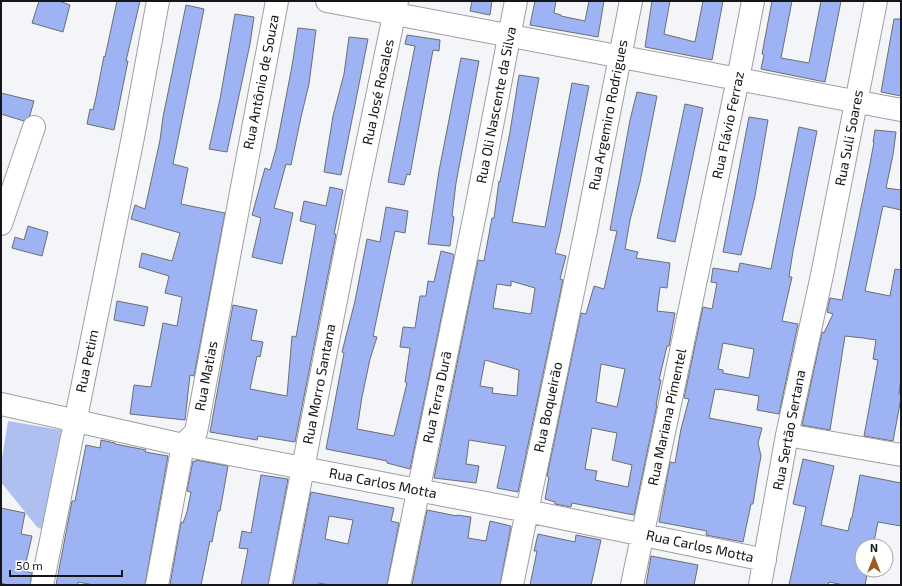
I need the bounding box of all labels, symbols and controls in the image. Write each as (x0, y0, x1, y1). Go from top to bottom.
street label: Rua Antônio de Souza (239, 13, 282, 151)
street label: Rua Oli Nascente da Silva (472, 25, 519, 185)
street label: Rua José Rosales (358, 37, 397, 146)
street label: Rua Argemiro Rodrigues (585, 38, 630, 192)
street label: Rua Flávio Ferraz (708, 69, 747, 180)
street label: Rua Suli Soares (831, 88, 866, 187)
street label: Rua Morro Santana (298, 322, 339, 446)
street label: Rua Petim (72, 328, 102, 394)
street label: Rua Matias (190, 339, 221, 412)
street label: Rua Mariana Pímentel (644, 346, 690, 487)
street label: Rua Terra Durã (418, 349, 455, 445)
street label: Rua Boqueirão (530, 360, 565, 454)
street label: Rua Sertão Sertana (768, 368, 809, 492)
street label: Rua Carlos Motta (328, 464, 439, 501)
street label: Rua Carlos Motta (645, 526, 755, 565)
north arrow (854, 538, 894, 578)
text: N (870, 541, 878, 554)
scale bar (10, 552, 122, 578)
text: 50 m (16, 558, 43, 572)

